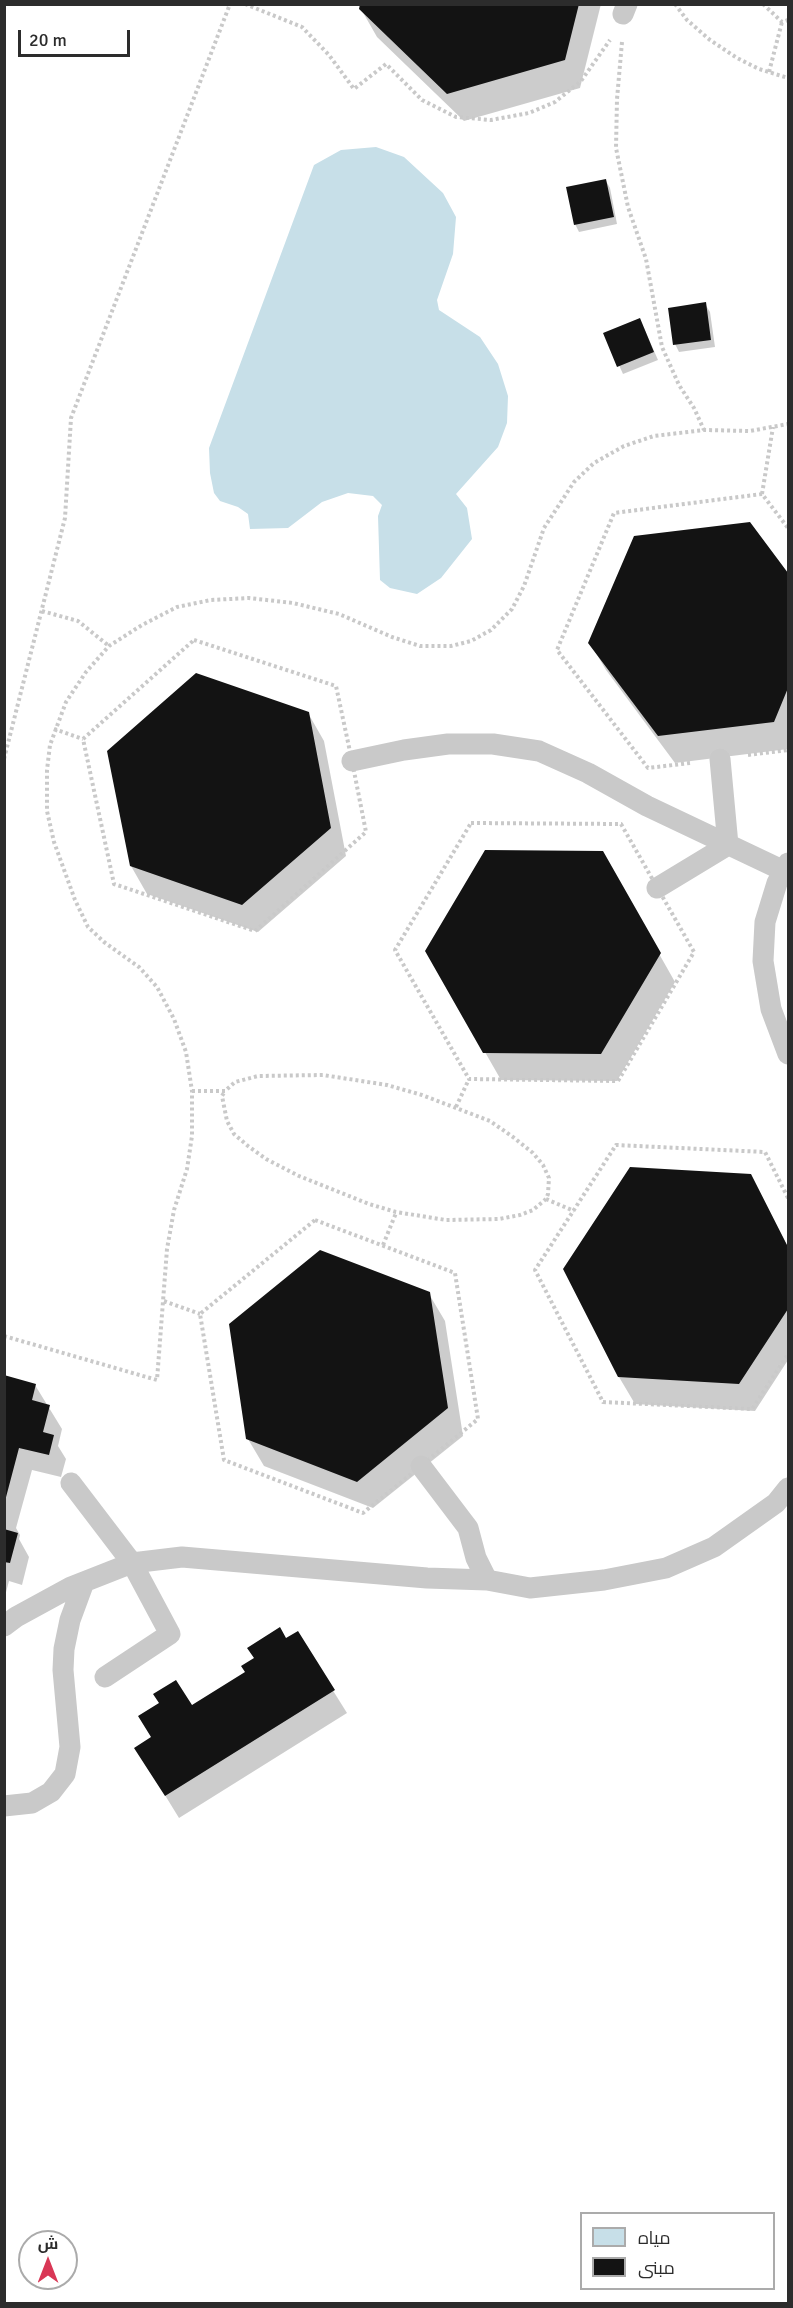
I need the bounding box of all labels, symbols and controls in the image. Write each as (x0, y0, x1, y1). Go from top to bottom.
scale bar (21, 18, 134, 56)
text: 20 m (29, 29, 67, 51)
legend (580, 2212, 775, 2290)
text: مياه (638, 2227, 671, 2249)
north arrow (18, 2230, 78, 2290)
text: ش (38, 2234, 58, 2254)
text: مبنى (638, 2257, 675, 2279)

